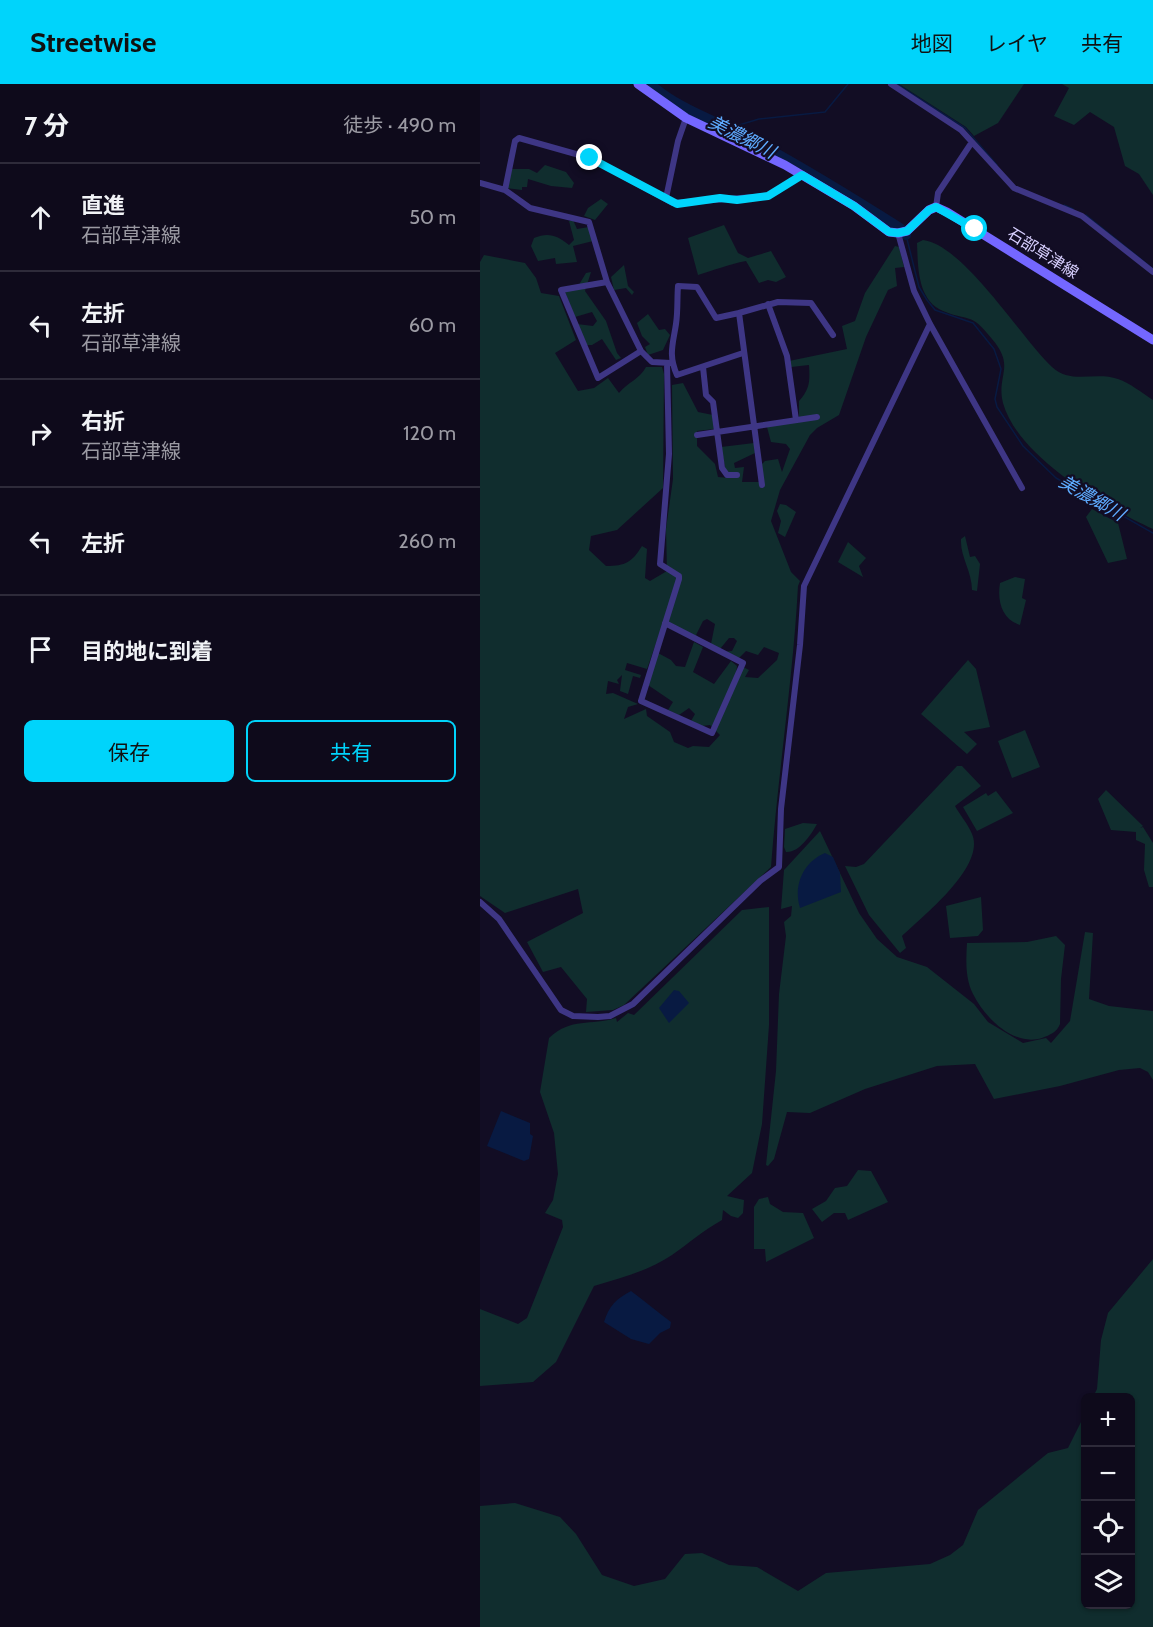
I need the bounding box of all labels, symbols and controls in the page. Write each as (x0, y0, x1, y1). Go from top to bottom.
text: Streetwise (30, 25, 156, 59)
text: 地図 (911, 31, 953, 56)
text: レイヤ (986, 31, 1048, 56)
text: 共有 (1081, 31, 1123, 56)
text: 7 分 (24, 110, 69, 142)
water label: 美濃郷川 (705, 111, 781, 164)
text: 徒歩 · 490 m (343, 113, 456, 137)
route end (576, 144, 602, 170)
text: 直進 (81, 192, 125, 219)
icon: ahead (24, 201, 57, 234)
text: 50 m (409, 205, 456, 229)
route start (961, 215, 987, 241)
text: 石部草津線 (81, 223, 181, 247)
street label: 石部草津線 (1004, 224, 1082, 282)
text: 左折 (81, 300, 125, 327)
icon: left (24, 309, 57, 342)
text: 60 m (409, 313, 456, 337)
text: 石部草津線 (81, 331, 181, 355)
text: 右折 (81, 408, 125, 435)
icon: right (24, 417, 57, 450)
text: 120 m (403, 421, 456, 445)
text: 石部草津線 (81, 439, 181, 463)
water label: 美濃郷川 (1055, 470, 1130, 527)
icon: left (24, 525, 57, 558)
text: 260 m (398, 529, 456, 553)
text: 左折 (81, 530, 125, 557)
icon: arrive (24, 633, 57, 666)
text: 目的地に到着 (81, 638, 213, 665)
button: 保存 (24, 720, 234, 782)
button: 共有 (246, 720, 456, 782)
map controls (1081, 1393, 1135, 1609)
button: + (1081, 1393, 1135, 1447)
button: − (1081, 1447, 1135, 1501)
button: locate (1081, 1501, 1135, 1555)
button: layers (1081, 1555, 1135, 1609)

